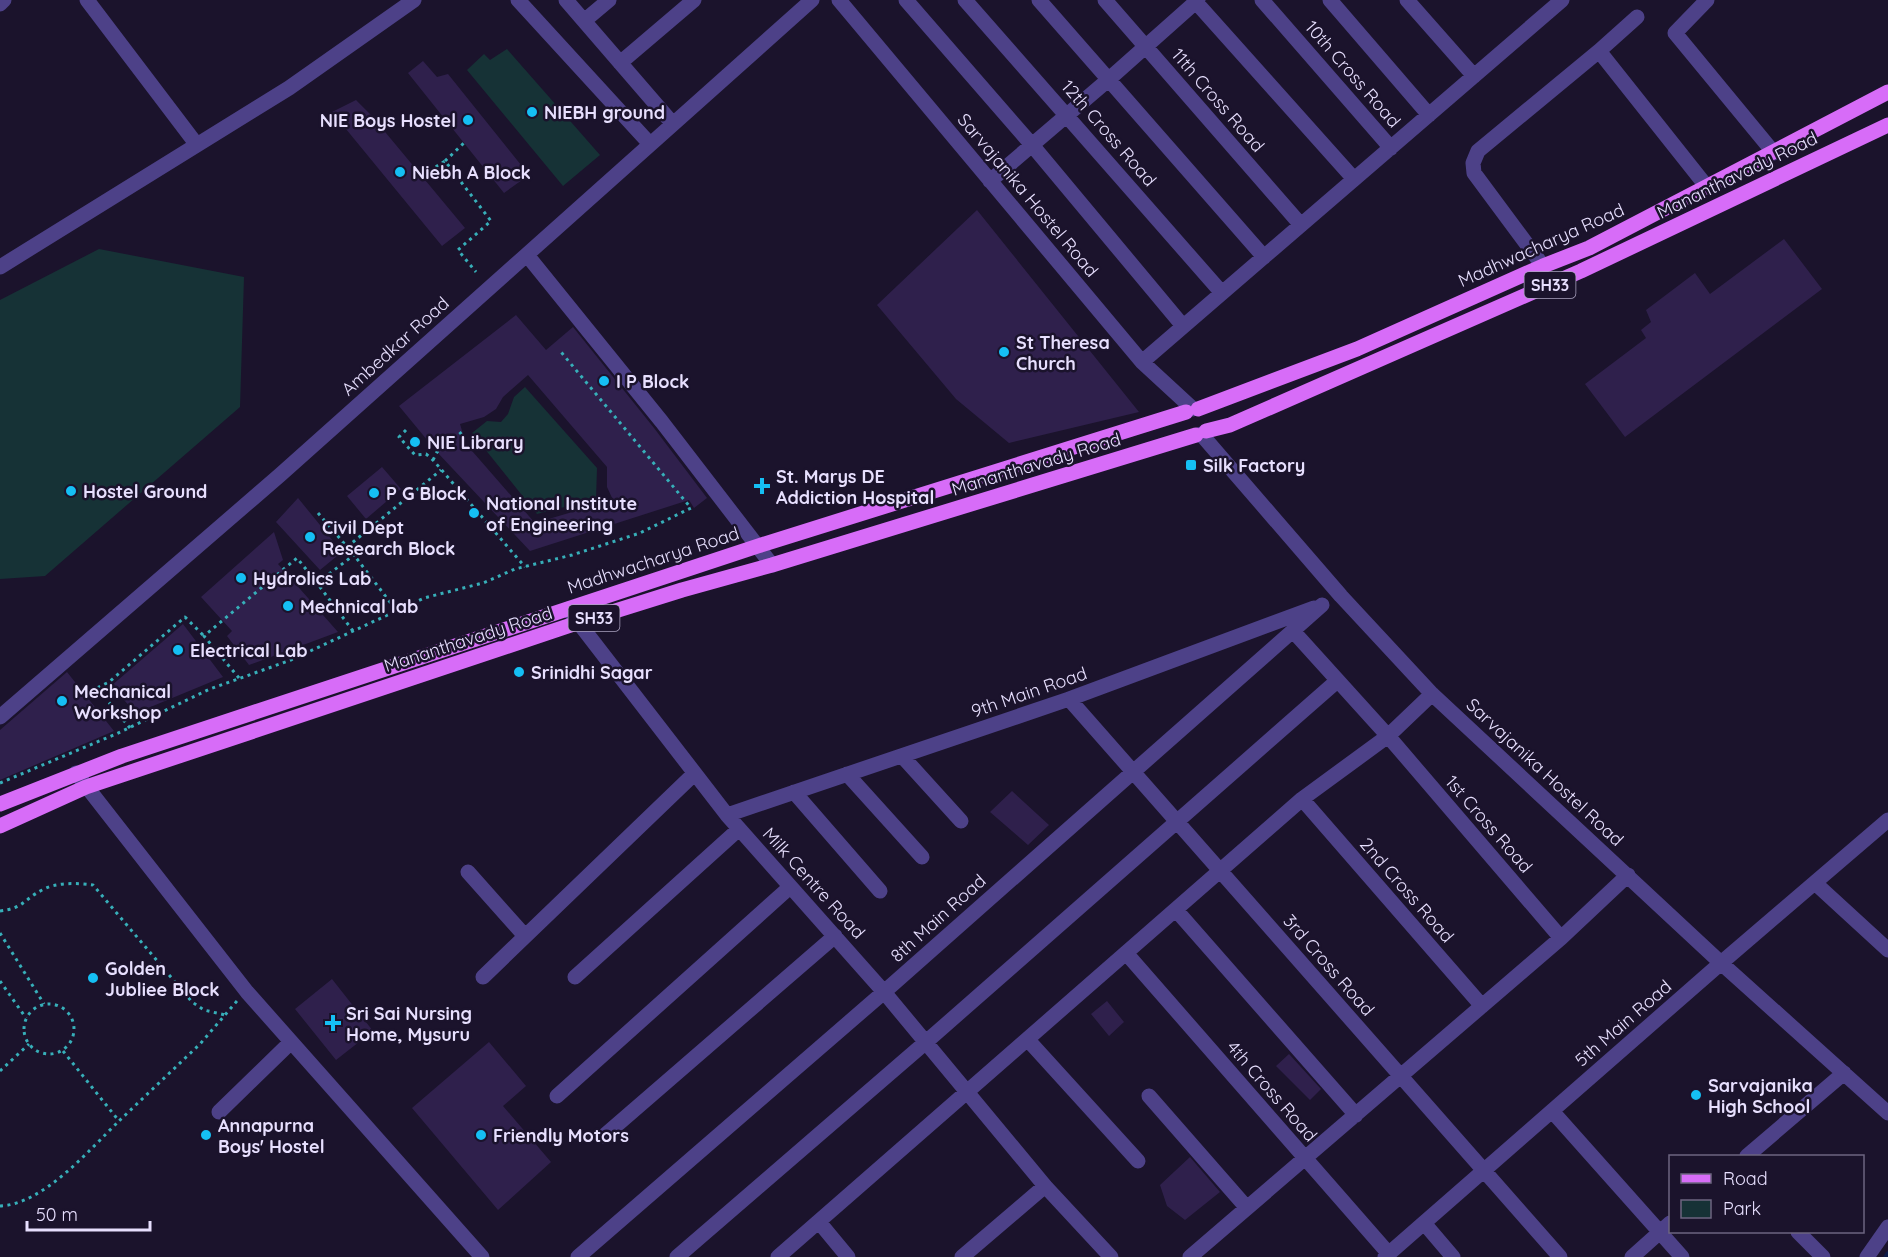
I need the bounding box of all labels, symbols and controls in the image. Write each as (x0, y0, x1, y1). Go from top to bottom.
street label: 10th Cross Road (1300, 16, 1406, 132)
street label: 11th Cross Road (1167, 43, 1269, 157)
street label: 12th Cross Road (1057, 75, 1161, 191)
place label: NIEBH ground (544, 101, 665, 124)
marker: NIEBH ground (525, 105, 539, 119)
street label: Sarvajanika Hostel Road (953, 108, 1103, 282)
place label: NIE Boys Hostel (320, 109, 456, 132)
marker: NIE Boys Hostel (461, 113, 475, 127)
street label: Mananthavady Road (1653, 126, 1821, 224)
place label: Niebh A Block (412, 161, 531, 184)
marker: Niebh A Block (393, 165, 407, 179)
street label: Madhwacharya Road (1454, 198, 1628, 292)
road number: SH33 (1524, 272, 1576, 298)
street label: Ambedkar Road (336, 292, 454, 400)
place label: St Theresa Church (1016, 331, 1110, 375)
marker: St Theresa Church (997, 345, 1011, 359)
place label: I P Block (616, 370, 689, 393)
marker: I P Block (597, 374, 611, 388)
street label: Mananthavady Road (949, 427, 1123, 501)
place label: NIE Library (427, 431, 523, 454)
marker: NIE Library (408, 435, 422, 449)
place label: Silk Factory (1203, 454, 1305, 477)
marker: Silk Factory (1184, 458, 1198, 472)
place label: St. Marys DE Addiction Hospital (776, 465, 934, 509)
marker: St. Marys DE Addiction Hospital (753, 477, 771, 495)
place label: Hostel Ground (83, 480, 207, 503)
place label: P G Block (386, 482, 467, 505)
marker: Hostel Ground (64, 484, 78, 498)
marker: P G Block (367, 486, 381, 500)
place label: National Institute of Engineering (486, 492, 637, 536)
marker: National Institute of Engineering (467, 506, 481, 520)
place label: Civil Dept Research Block (322, 516, 455, 560)
street label: Madhwacharya Road (564, 521, 742, 599)
marker: Civil Dept Research Block (303, 530, 317, 544)
place label: Hydrolics Lab (253, 567, 371, 590)
marker: Hydrolics Lab (234, 571, 248, 585)
place label: Mechnical lab (300, 595, 418, 618)
marker: Mechnical lab (281, 599, 295, 613)
street label: Mananthavady Road (381, 601, 555, 677)
road number: SH33 (568, 605, 620, 631)
place label: Electrical Lab (190, 639, 308, 662)
marker: Electrical Lab (171, 643, 185, 657)
place label: Srinidhi Sagar (531, 661, 653, 684)
street label: 9th Main Road (968, 661, 1090, 723)
marker: Srinidhi Sagar (512, 665, 526, 679)
place label: Mechanical Workshop (74, 680, 171, 724)
street label: Sarvajanika Hostel Road (1462, 693, 1628, 851)
marker: Mechanical Workshop (55, 694, 69, 708)
street label: 1st Cross Road (1440, 771, 1538, 877)
street label: Milk Centre Road (758, 822, 870, 944)
street label: 2nd Cross Road (1355, 833, 1459, 947)
street label: 8th Main Road (885, 869, 991, 967)
street label: 3rd Cross Road (1279, 909, 1379, 1021)
place label: Golden Jubliee Block (105, 957, 219, 1001)
marker: Golden Jubliee Block (86, 971, 100, 985)
street label: 5th Main Road (1570, 975, 1676, 1071)
place label: Sri Sai Nursing Home, Mysuru (346, 1002, 472, 1046)
marker: Sri Sai Nursing Home, Mysuru (324, 1014, 342, 1032)
street label: 4th Cross Road (1222, 1036, 1322, 1146)
place label: Sarvajanika High School (1708, 1074, 1813, 1118)
marker: Sarvajanika High School (1689, 1088, 1703, 1102)
place label: Annapurna Boys' Hostel (218, 1114, 325, 1158)
place label: Friendly Motors (493, 1124, 629, 1147)
marker: Annapurna Boys' Hostel (199, 1128, 213, 1142)
marker: Friendly Motors (474, 1128, 488, 1142)
legend (1669, 1155, 1864, 1233)
text: Road (1723, 1167, 1768, 1190)
scale bar (27, 1194, 150, 1232)
text: Park (1723, 1197, 1761, 1220)
text: 50 m (36, 1203, 78, 1226)

